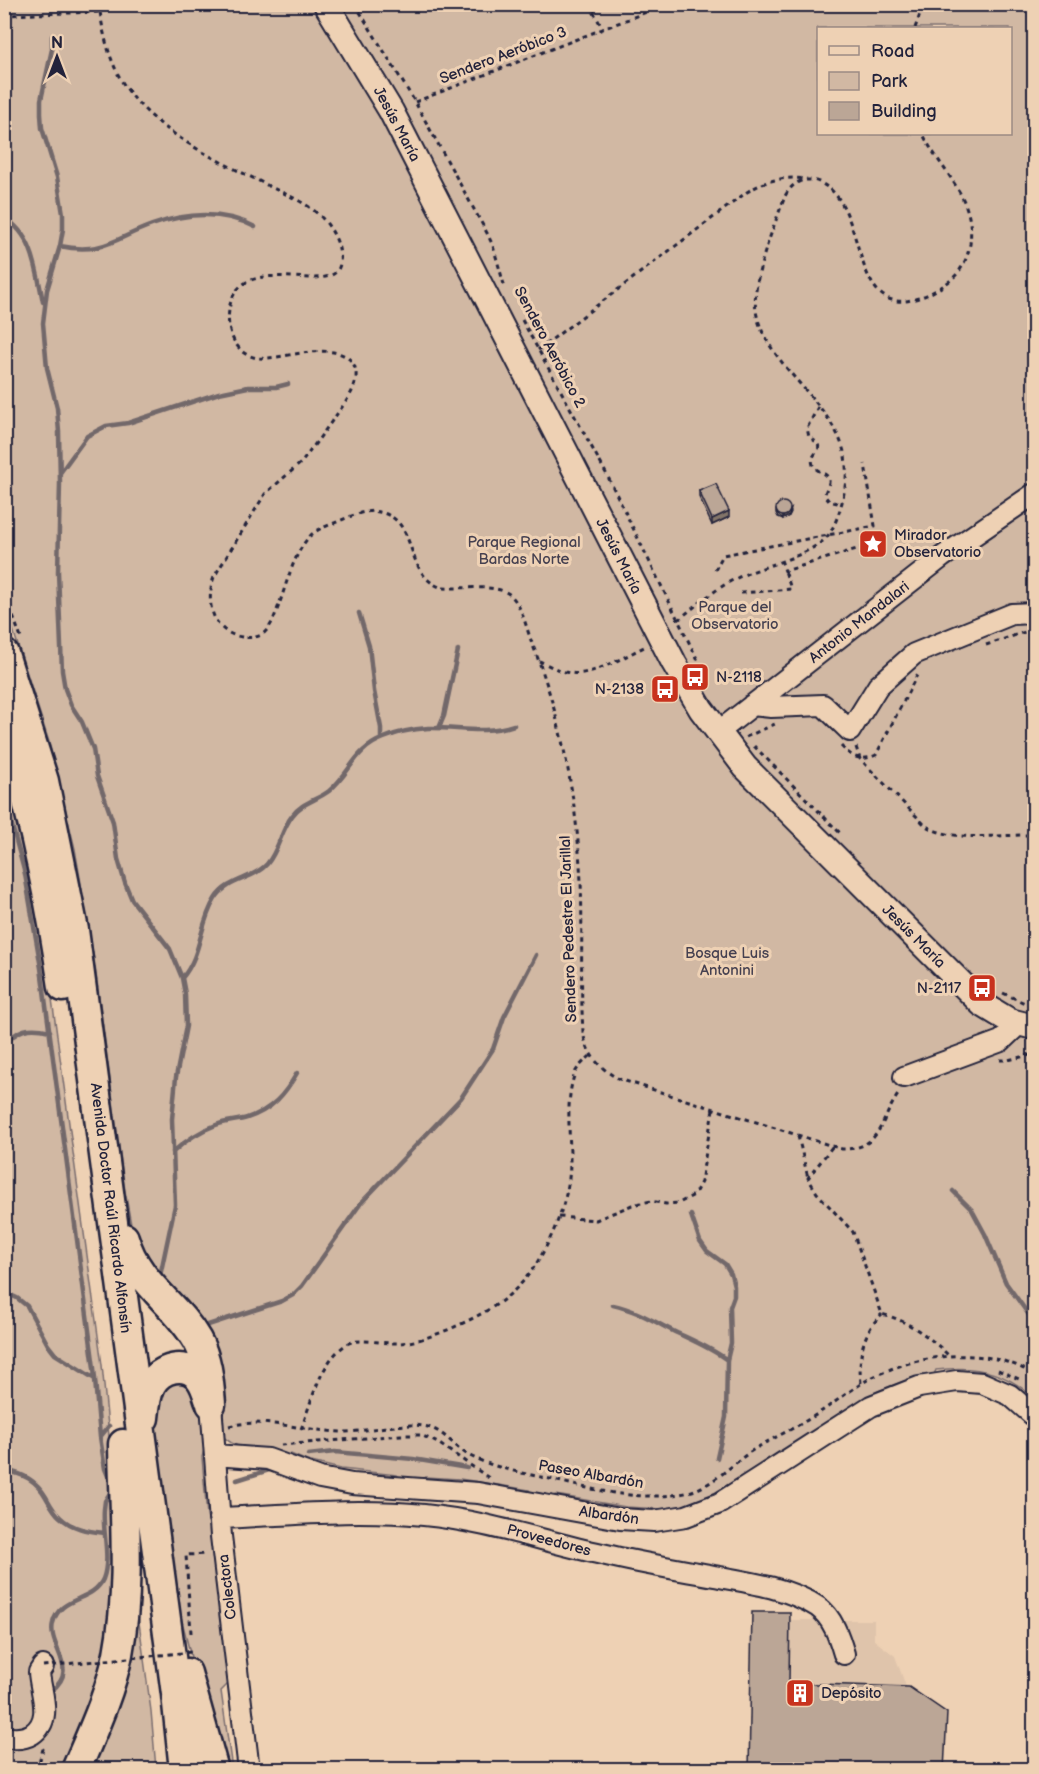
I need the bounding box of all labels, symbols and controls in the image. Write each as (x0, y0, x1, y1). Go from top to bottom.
street label: Sendero Aeróbico 3 (437, 22, 569, 88)
north arrow (27, 27, 87, 87)
legend (817, 27, 1012, 135)
text: N (51, 34, 63, 53)
text: Road (871, 41, 915, 62)
text: Park (871, 71, 907, 92)
street label: Jesús María (369, 83, 424, 165)
text: Building (871, 101, 937, 122)
street label: Sendero Aeróbico 2 (510, 283, 590, 411)
street label: Jesús María (591, 515, 646, 597)
place label: Mirador Observatorio (894, 526, 981, 562)
place icon: Mirador Observatorio (857, 528, 889, 560)
park label: Parque Regional Bardas Norte (467, 533, 581, 569)
street label: Antonio Mandalari (805, 577, 913, 668)
park label: Parque del Observatorio (691, 598, 779, 634)
bus stop icon: N-2118 (679, 661, 711, 693)
place label: N-2118 (716, 668, 762, 687)
bus stop icon: N-2138 (649, 673, 681, 705)
place label: N-2138 (595, 680, 644, 699)
street label: Sendero Pedestre El Jarillal (556, 835, 581, 1023)
street label: Jesús María (878, 900, 950, 972)
park label: Bosque Luis Antonini (685, 944, 770, 980)
bus stop icon: N-2117 (966, 972, 998, 1004)
place label: N-2117 (917, 979, 962, 998)
street label: Avenida Doctor Raúl Ricardo Alfonsín (86, 1082, 135, 1334)
street label: Paseo Albardón (537, 1456, 645, 1493)
street label: Albardón (578, 1502, 640, 1529)
street label: Proveedores (505, 1520, 594, 1561)
street label: Colectora (214, 1553, 241, 1621)
building icon: Depósito (784, 1677, 816, 1709)
place label: Depósito (821, 1684, 881, 1703)

